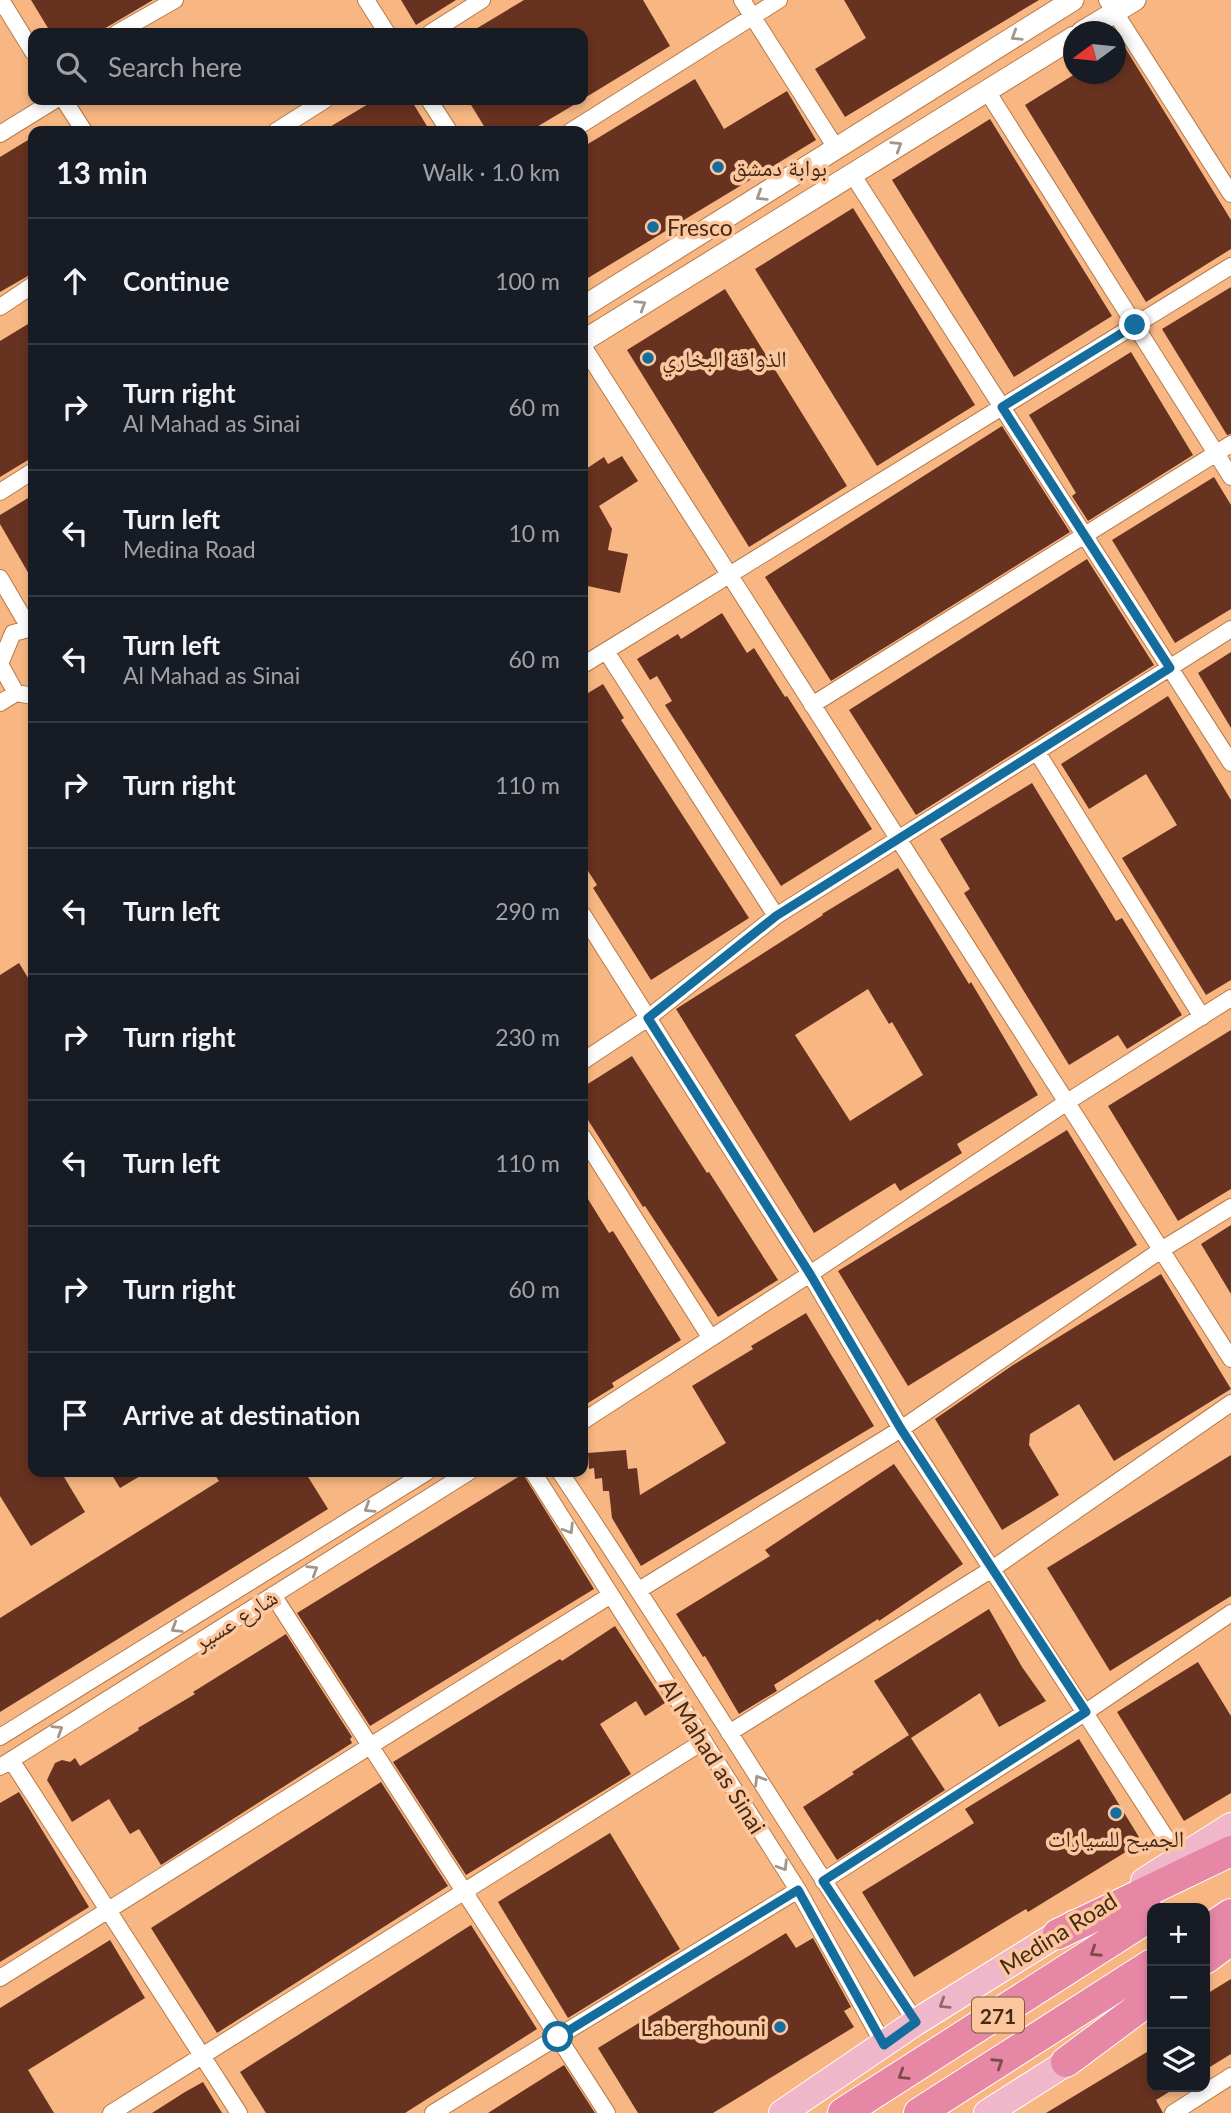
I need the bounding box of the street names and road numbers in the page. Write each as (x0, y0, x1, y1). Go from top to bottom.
street label: شارع عسير (187, 1582, 283, 1658)
street label: Al Mahad as Sinai (654, 1673, 772, 1839)
street label: Medina Road (994, 1886, 1122, 1980)
road number: 271 (972, 1997, 1024, 2032)

